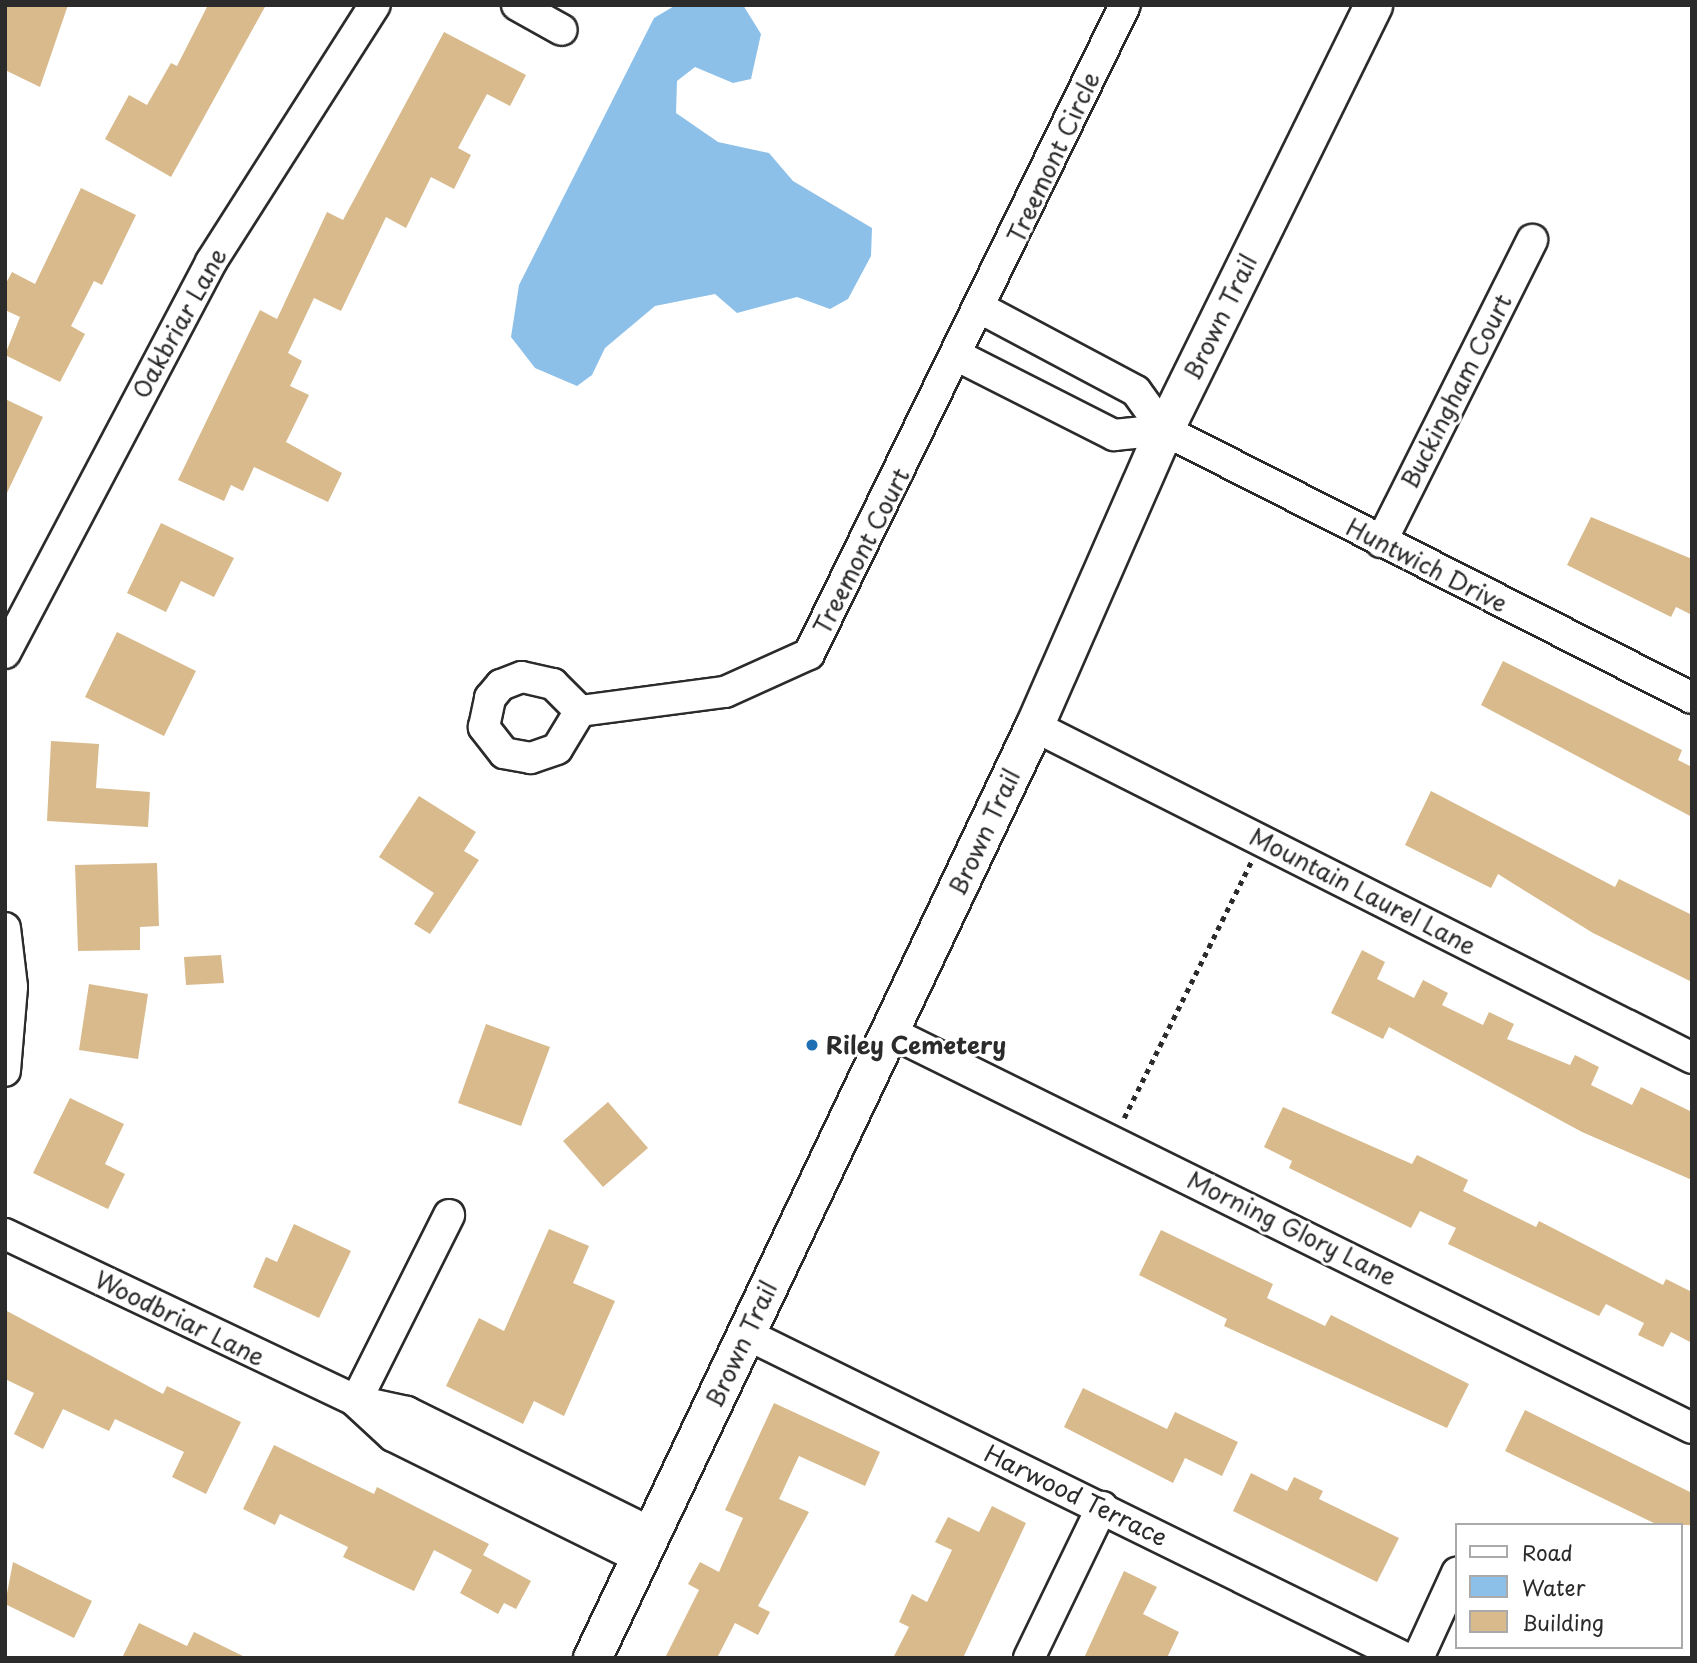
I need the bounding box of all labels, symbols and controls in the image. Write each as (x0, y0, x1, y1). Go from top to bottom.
street label: Treemont Circle (1001, 67, 1105, 247)
street label: Oakbriar Lane (126, 243, 232, 403)
street label: Brown Trail (1177, 250, 1263, 384)
street label: Buckingham Court (1394, 289, 1518, 493)
street label: Treemont Court (807, 463, 915, 639)
street label: Huntwich Drive (1342, 512, 1512, 618)
street label: Brown Trail (942, 765, 1026, 899)
street label: Mountain Laurel Lane (1244, 821, 1482, 961)
place label: Riley Cemetery (826, 1031, 1008, 1059)
marker: Riley Cemetery (804, 1037, 820, 1053)
street label: Morning Glory Lane (1182, 1164, 1402, 1292)
street label: Woodbriar Lane (91, 1265, 269, 1371)
street label: Brown Trail (699, 1277, 783, 1411)
street label: Harwood Terrace (980, 1438, 1172, 1552)
legend (1456, 1523, 1683, 1649)
text: Road (1522, 1536, 1573, 1568)
text: Water (1522, 1571, 1585, 1603)
text: Building (1522, 1606, 1604, 1638)

